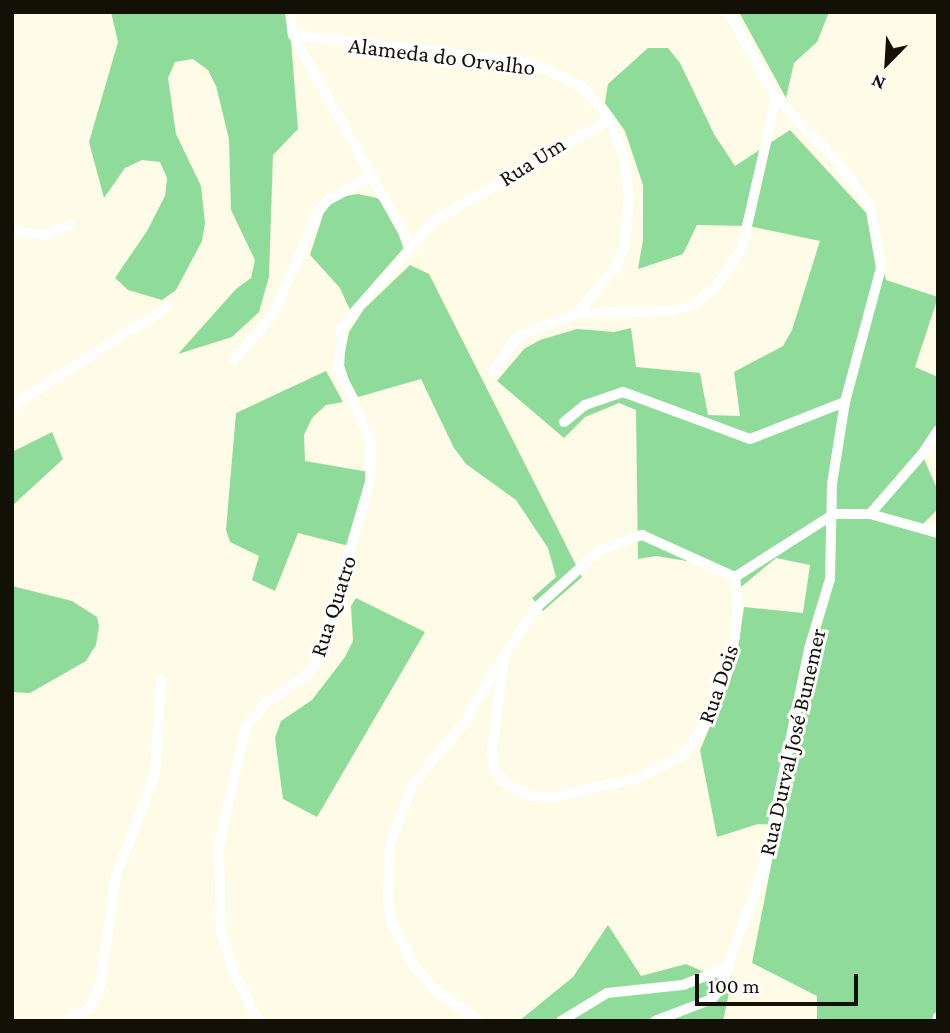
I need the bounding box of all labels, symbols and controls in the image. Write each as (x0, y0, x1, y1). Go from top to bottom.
north arrow (852, 28, 922, 98)
street label: Alameda do Orvalho (347, 31, 537, 81)
text: N (868, 70, 888, 95)
street label: Rua Um (494, 130, 570, 192)
street label: Rua Quatro (304, 552, 362, 660)
street label: Rua Durval José Bunemer (752, 626, 832, 858)
street label: Rua Dois (692, 641, 744, 727)
scale bar (698, 960, 861, 1004)
text: 100 m (708, 974, 760, 998)

